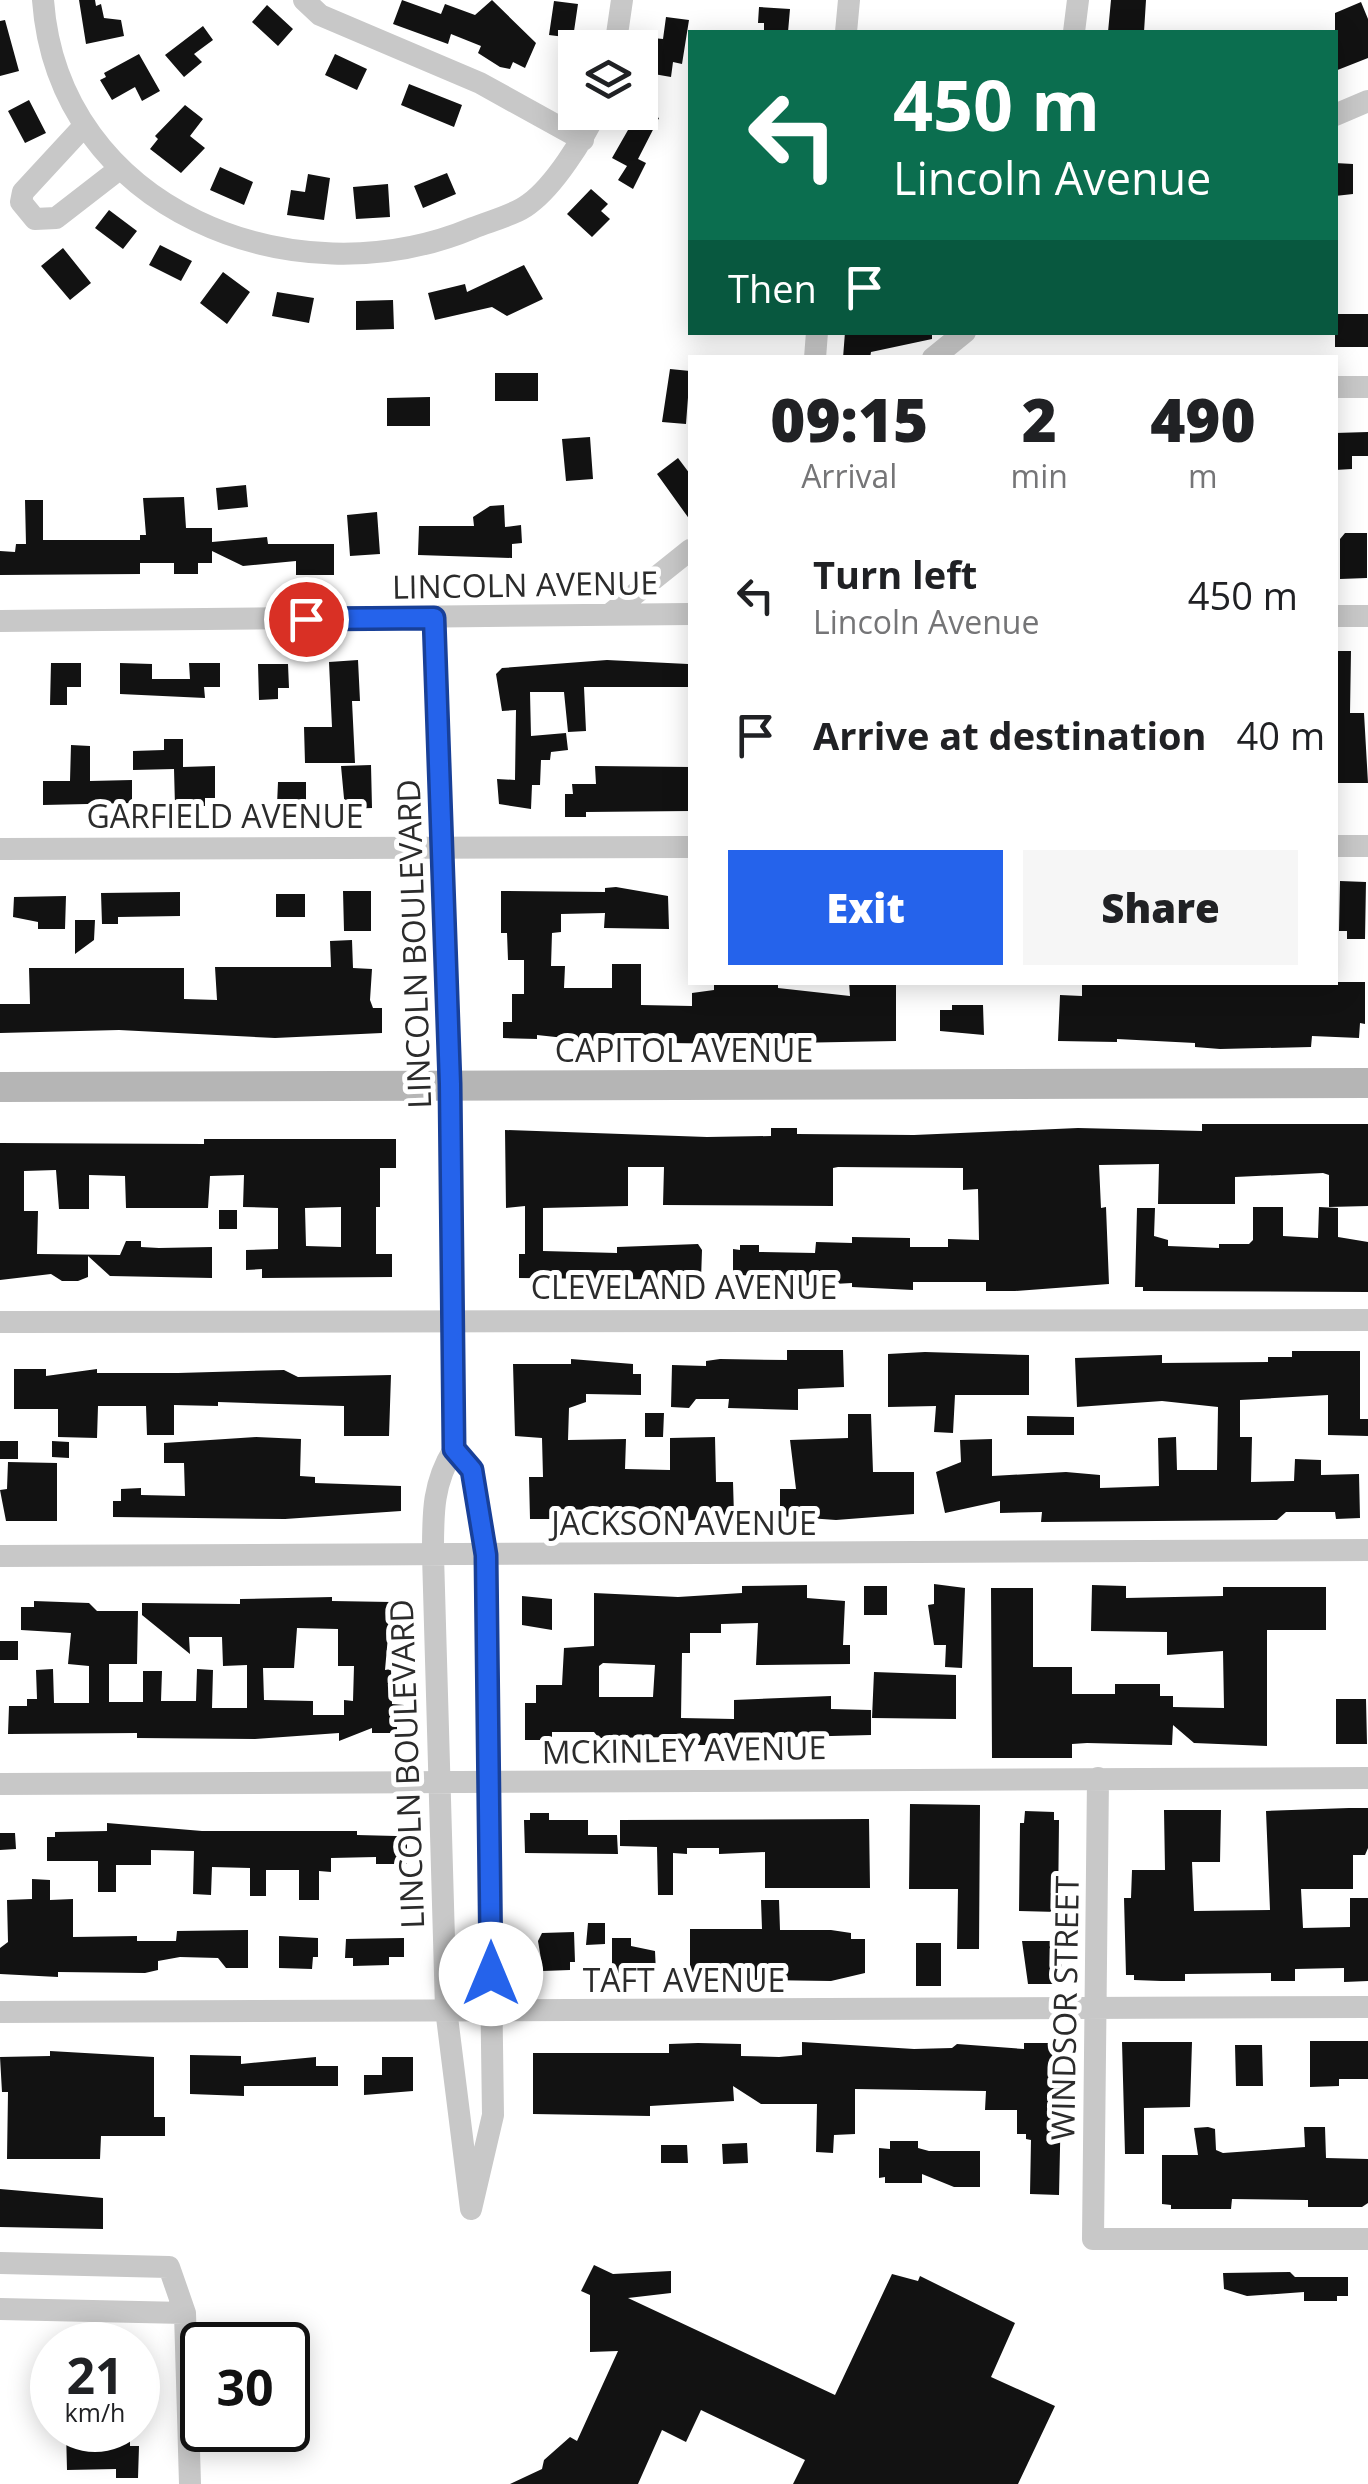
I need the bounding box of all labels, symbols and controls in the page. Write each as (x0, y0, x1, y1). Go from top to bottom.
map controls (558, 30, 658, 130)
button: layers (558, 30, 658, 130)
text: 450 m (893, 56, 1100, 152)
icon: left (728, 70, 858, 200)
text: Lincoln Avenue (893, 147, 1211, 208)
icon: arrive (837, 260, 892, 315)
text: Then (728, 262, 817, 314)
text: 09:15 (770, 378, 928, 460)
text: 2 (1022, 378, 1057, 460)
text: 490 (1150, 378, 1256, 460)
text: Arrival (801, 454, 897, 497)
text: min (1011, 454, 1068, 497)
text: m (1188, 454, 1218, 497)
text: Turn left (813, 548, 977, 600)
street label: LINCOLN AVENUE (392, 560, 658, 608)
icon: left (728, 568, 783, 623)
text: 450 m (1188, 569, 1298, 621)
pin (264, 577, 349, 662)
icon: arrive (279, 592, 334, 647)
text: Lincoln Avenue (813, 600, 1039, 643)
icon: arrive (728, 708, 783, 763)
text: Arrive at destination (813, 709, 1207, 761)
text: 40 m (1237, 709, 1325, 761)
street label: LINCOLN BOULEVARD (386, 779, 440, 1109)
street label: GARFIELD AVENUE (86, 794, 364, 837)
button: Exit (728, 850, 1003, 965)
button: Share (1023, 850, 1298, 965)
street label: CAPITOL AVENUE (555, 1028, 813, 1071)
street label: CLEVELAND AVENUE (531, 1265, 837, 1308)
street label: JACKSON AVENUE (548, 1501, 817, 1544)
street label: LINCOLN BOULEVARD (379, 1599, 433, 1929)
street label: MCKINLEY AVENUE (541, 1725, 827, 1773)
street label: WINDSOR STREET (1040, 1875, 1088, 2141)
position arrow (439, 1922, 543, 2026)
street label: TAFT AVENUE (583, 1958, 785, 2001)
speed limit sign: 30 (180, 2322, 310, 2452)
text: 21 (66, 2341, 124, 2409)
text: km/h (65, 2395, 125, 2429)

